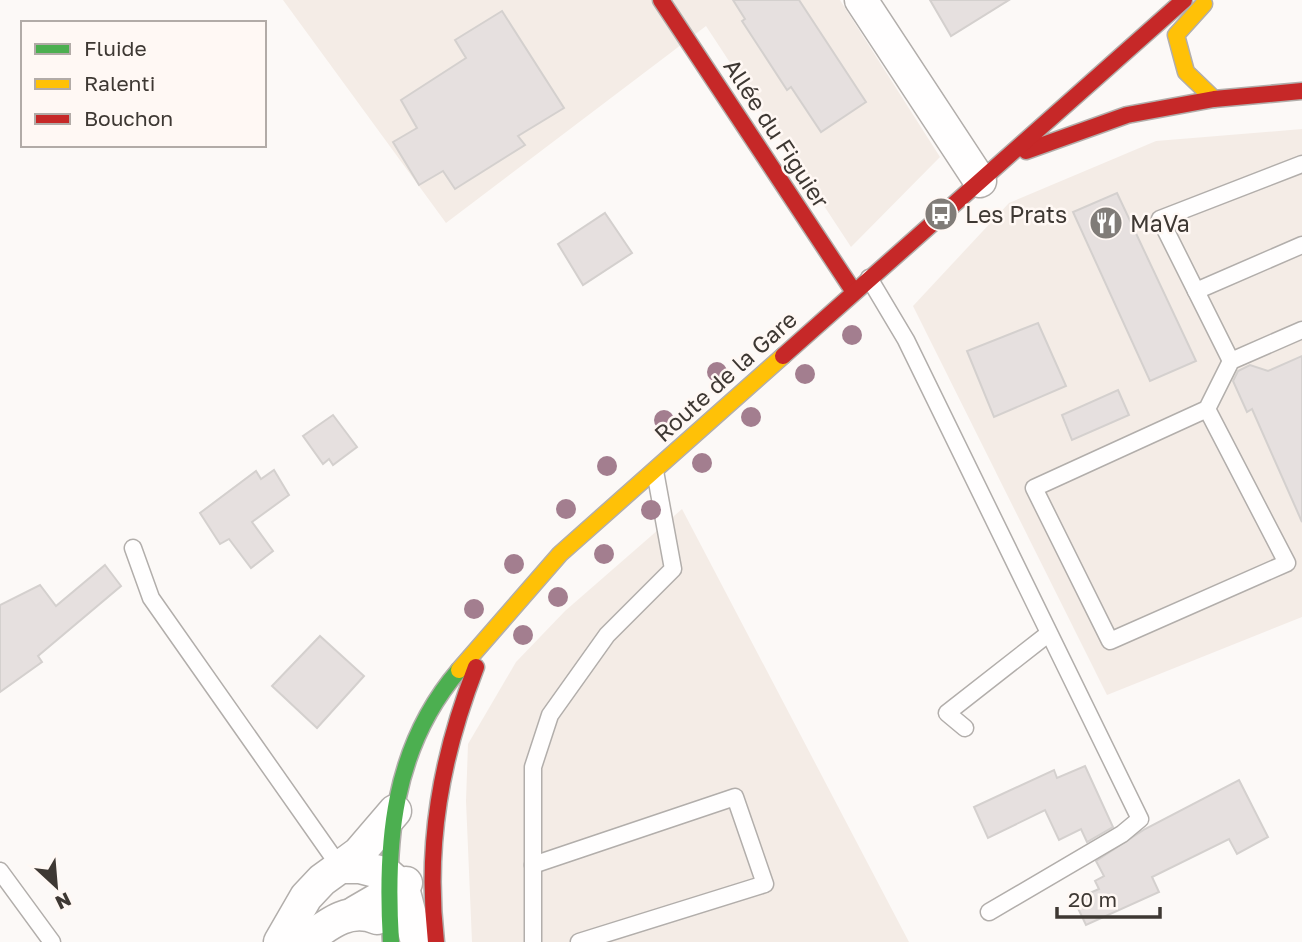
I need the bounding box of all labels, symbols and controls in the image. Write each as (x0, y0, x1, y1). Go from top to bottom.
legend (21, 21, 266, 147)
text: Fluide (84, 35, 147, 61)
street label: Allée du Figuier (718, 53, 836, 213)
text: Ralenti (84, 70, 155, 96)
text: Bouchon (84, 105, 173, 131)
bus stop icon: Les Prats (922, 195, 960, 233)
place label: Les Prats (965, 200, 1067, 228)
restaurant icon: MaVa (1087, 204, 1125, 242)
place label: MaVa (1130, 209, 1190, 237)
street label: Route de la Gare (648, 305, 802, 447)
north arrow (21, 851, 91, 921)
scale bar (1057, 876, 1160, 920)
text: 20 m (1068, 886, 1117, 912)
text: N (52, 888, 75, 915)

